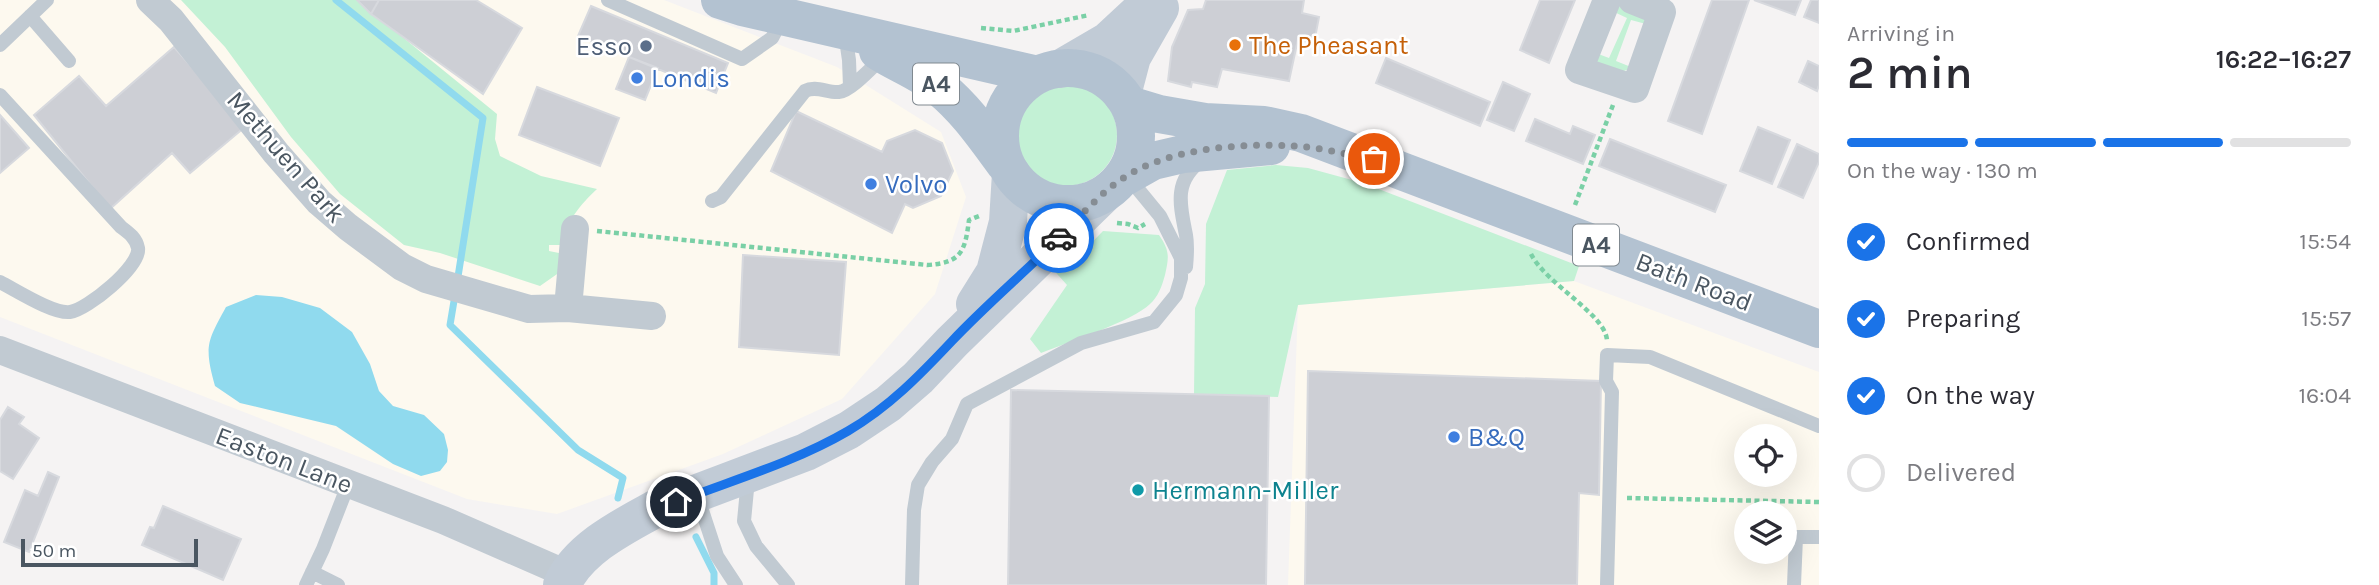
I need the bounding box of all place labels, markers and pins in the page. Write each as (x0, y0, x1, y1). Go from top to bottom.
place label: The Pheasant (1249, 30, 1409, 61)
place label: Esso (576, 31, 632, 62)
marker: The Pheasant (1227, 37, 1243, 53)
marker: Esso (638, 38, 654, 54)
place label: Londis (651, 63, 730, 94)
marker: Londis (629, 70, 645, 86)
pin (1344, 129, 1404, 189)
place label: Volvo (885, 169, 948, 200)
marker: Volvo (863, 176, 879, 192)
place label: B&Q (1468, 422, 1525, 453)
marker: B&Q (1446, 429, 1462, 445)
pin (646, 472, 706, 532)
place label: Hermann-Miller (1152, 475, 1339, 506)
marker: Hermann-Miller (1130, 482, 1146, 498)

